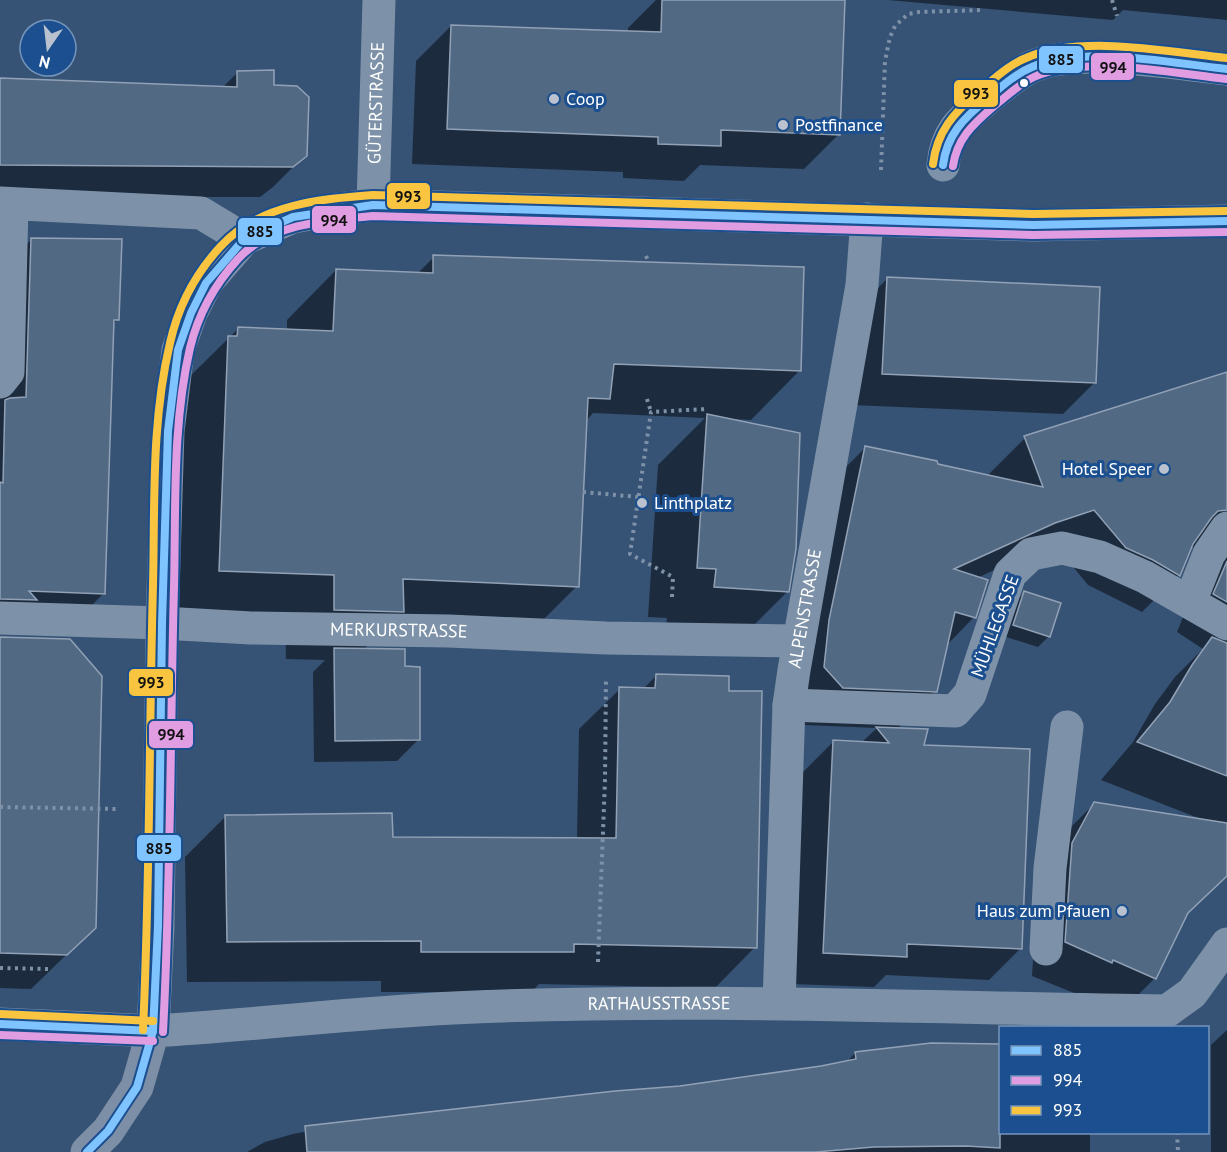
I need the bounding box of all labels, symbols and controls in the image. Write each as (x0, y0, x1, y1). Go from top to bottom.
north arrow (18, 18, 78, 78)
street label: GÜTERSTRASSE (362, 42, 389, 164)
line badge: 885 (1038, 45, 1084, 74)
text: 885 (1047, 49, 1075, 69)
text: N (37, 52, 52, 74)
line badge: 994 (1090, 52, 1135, 81)
text: 994 (1099, 57, 1127, 77)
unlabelled marker (1018, 77, 1030, 89)
line badge: 993 (953, 79, 999, 108)
text: 993 (962, 83, 990, 103)
place label: Coop (566, 87, 605, 110)
marker: Coop (547, 92, 561, 106)
place label: Postfinance (795, 113, 883, 136)
marker: Postfinance (776, 118, 790, 132)
line badge: 993 (386, 182, 431, 210)
text: 993 (394, 186, 422, 206)
line badge: 994 (311, 205, 357, 234)
text: 994 (320, 210, 348, 230)
line badge: 885 (237, 217, 283, 246)
text: 885 (246, 221, 274, 241)
place label: Hotel Speer (1062, 457, 1152, 480)
marker: Hotel Speer (1157, 462, 1171, 476)
place label: Linthplatz (654, 491, 732, 514)
marker: Linthplatz (635, 496, 649, 510)
street label: ALPENSTRASSE (783, 547, 826, 670)
street label: MÜHLEGASSE (965, 571, 1024, 680)
street label: MERKURSTRASSE (330, 617, 468, 643)
line badge: 993 (128, 668, 174, 697)
text: 993 (137, 672, 165, 692)
line badge: 994 (148, 720, 194, 749)
text: 994 (157, 724, 185, 744)
line badge: 885 (136, 834, 182, 862)
text: 885 (145, 838, 173, 858)
place label: Haus zum Pfauen (977, 899, 1110, 922)
marker: Haus zum Pfauen (1115, 904, 1129, 918)
street label: RATHAUSSTRASSE (588, 991, 730, 1015)
legend (999, 1026, 1209, 1134)
text: 885 (1053, 1038, 1082, 1061)
text: 994 (1053, 1068, 1083, 1091)
text: 993 (1053, 1098, 1082, 1121)

